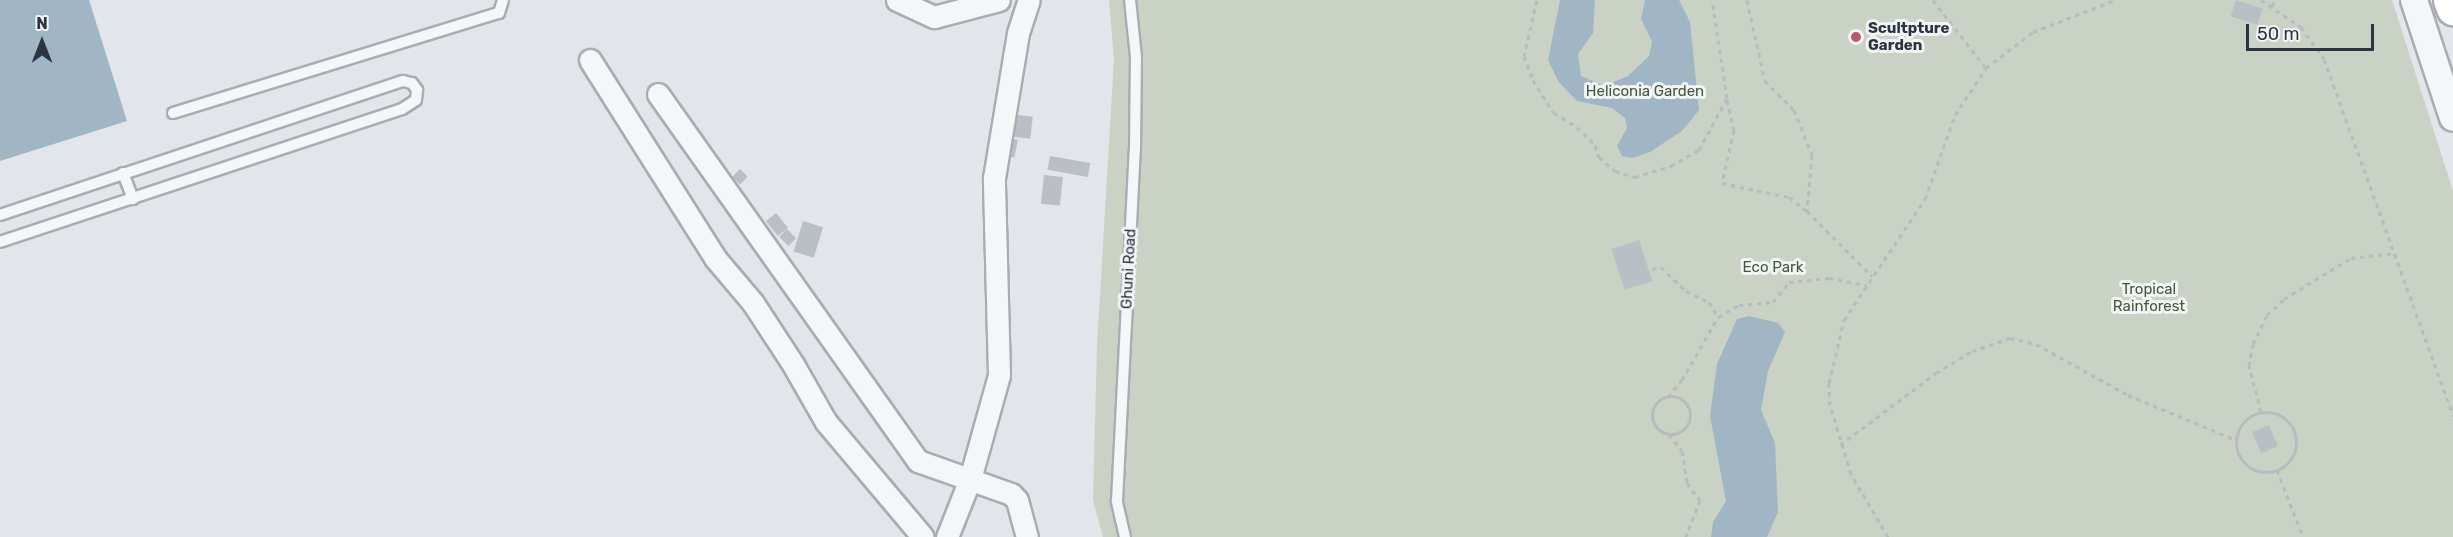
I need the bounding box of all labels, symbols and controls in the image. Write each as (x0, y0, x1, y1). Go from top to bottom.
north arrow (12, 12, 72, 72)
scale bar (2249, 12, 2376, 50)
text: N (36, 14, 48, 33)
place label: Scultpture Garden (1868, 19, 1949, 54)
text: 50 m (2257, 23, 2300, 45)
marker: Scultpture Garden (1849, 30, 1863, 44)
park label: Heliconia Garden (1586, 83, 1704, 101)
street label: Ghuni Road (1118, 228, 1140, 310)
park label: Eco Park (1743, 259, 1803, 277)
park label: Tropical Rainforest (2113, 280, 2185, 315)

